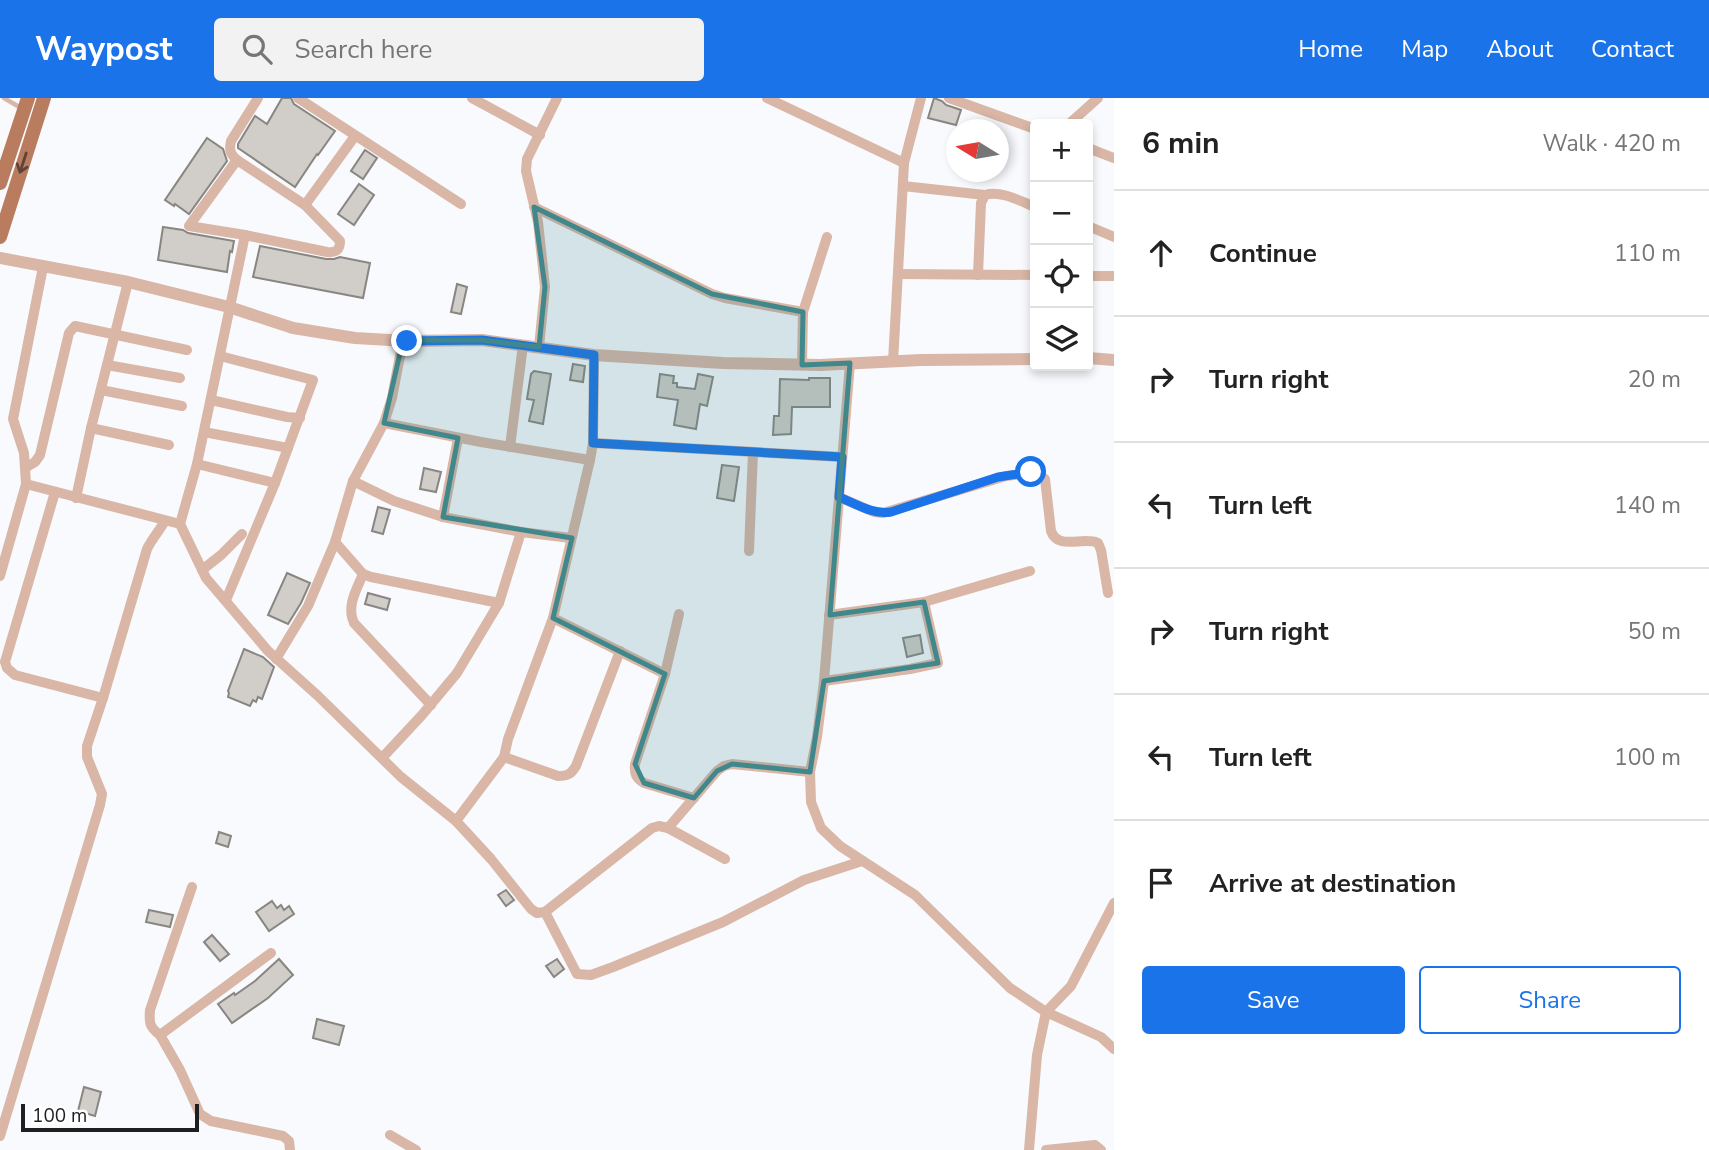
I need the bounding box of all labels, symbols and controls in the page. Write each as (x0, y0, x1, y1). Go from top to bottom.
search box (214, 18, 704, 81)
text: Waypost (35, 27, 172, 72)
icon: search (238, 30, 276, 68)
text: Search here (294, 32, 432, 67)
text: Home (1298, 33, 1363, 65)
text: Map (1401, 33, 1448, 65)
text: About (1486, 33, 1553, 65)
text: Contact (1591, 33, 1674, 65)
north arrow (946, 119, 1009, 182)
map controls (1030, 119, 1093, 371)
button: + (1030, 119, 1093, 182)
text: 6 min (1142, 123, 1220, 164)
text: Walk · 420 m (1542, 128, 1681, 159)
one-way arrow (16, 152, 29, 174)
button: − (1030, 182, 1093, 245)
icon: ahead (1142, 234, 1180, 272)
text: Continue (1209, 236, 1317, 271)
text: 110 m (1614, 238, 1681, 269)
button: locate (1030, 245, 1093, 308)
button: layers (1030, 308, 1093, 371)
route end (391, 325, 422, 356)
icon: right (1142, 360, 1180, 398)
text: Turn right (1209, 362, 1328, 397)
text: 20 m (1628, 364, 1681, 395)
route start (1015, 456, 1046, 487)
icon: left (1142, 486, 1180, 524)
text: Turn left (1209, 488, 1312, 523)
text: 140 m (1614, 490, 1681, 521)
icon: right (1142, 612, 1180, 650)
text: Turn right (1209, 614, 1328, 649)
text: 50 m (1628, 616, 1681, 647)
icon: left (1142, 738, 1180, 776)
text: Turn left (1209, 740, 1312, 775)
text: 100 m (1614, 742, 1681, 773)
icon: arrive (1142, 864, 1180, 902)
text: Arrive at destination (1209, 866, 1456, 901)
button: Save (1142, 966, 1405, 1034)
button: Share (1419, 966, 1681, 1034)
scale bar (21, 1101, 200, 1133)
text: 100 m (32, 1103, 87, 1129)

